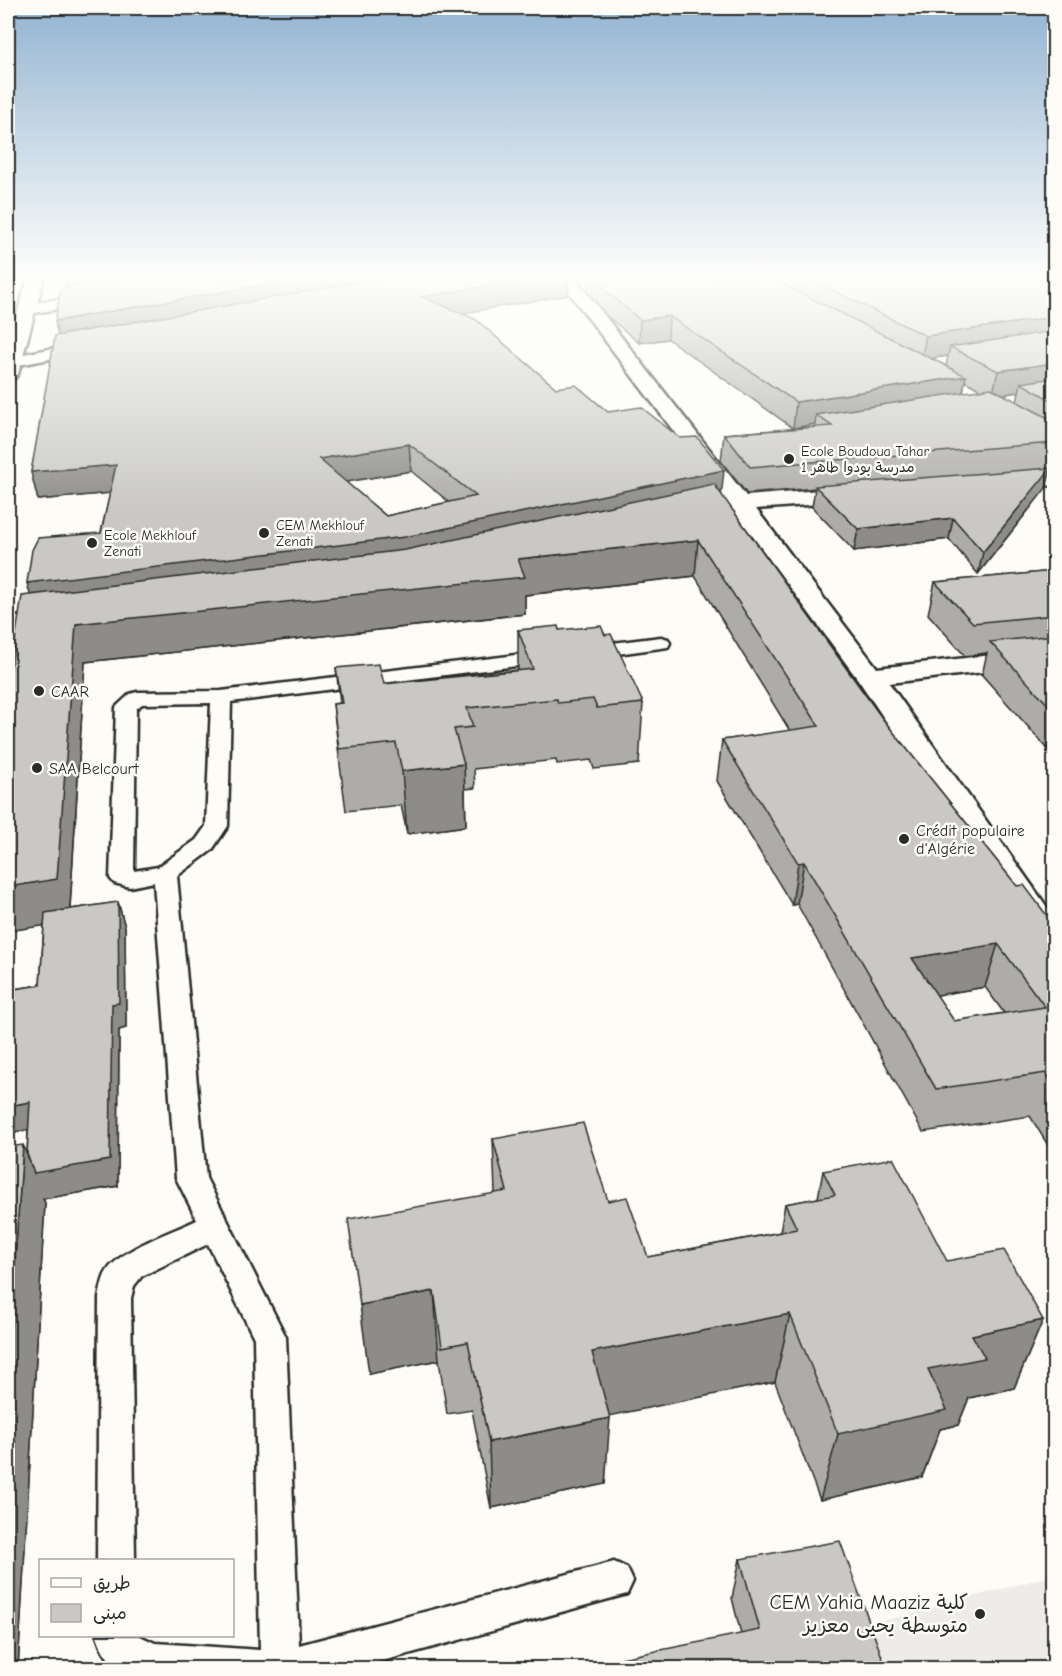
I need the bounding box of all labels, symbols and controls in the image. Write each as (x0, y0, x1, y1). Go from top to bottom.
place label: Ecole Boudoua Tahar 1 مدرسة بودوا طاهر (801, 443, 929, 476)
marker: Ecole Boudoua Tahar 1 مدرسة بودوا طاهر (782, 452, 796, 466)
place label: CEM Mekhlouf Zenati (276, 517, 365, 550)
marker: CEM Mekhlouf Zenati (257, 526, 271, 540)
place label: Ecole Mekhlouf Zenati (104, 527, 197, 560)
marker: Ecole Mekhlouf Zenati (85, 536, 99, 550)
place label: CAAR (51, 683, 89, 701)
marker: CAAR (32, 684, 46, 698)
place label: SAA Belcourt (49, 760, 139, 778)
marker: SAA Belcourt (30, 761, 44, 775)
place label: Crédit populaire d'Algérie (916, 822, 1025, 858)
marker: Crédit populaire d'Algérie (897, 832, 911, 846)
legend (39, 1559, 234, 1637)
text: طريق (93, 1573, 131, 1594)
place label: CEM Yahia Maaziz كلية متوسطة يحيى معزيز (769, 1591, 968, 1638)
text: مبنى (93, 1603, 127, 1624)
marker: CEM Yahia Maaziz كلية متوسطة يحيى معزيز (973, 1607, 987, 1621)

